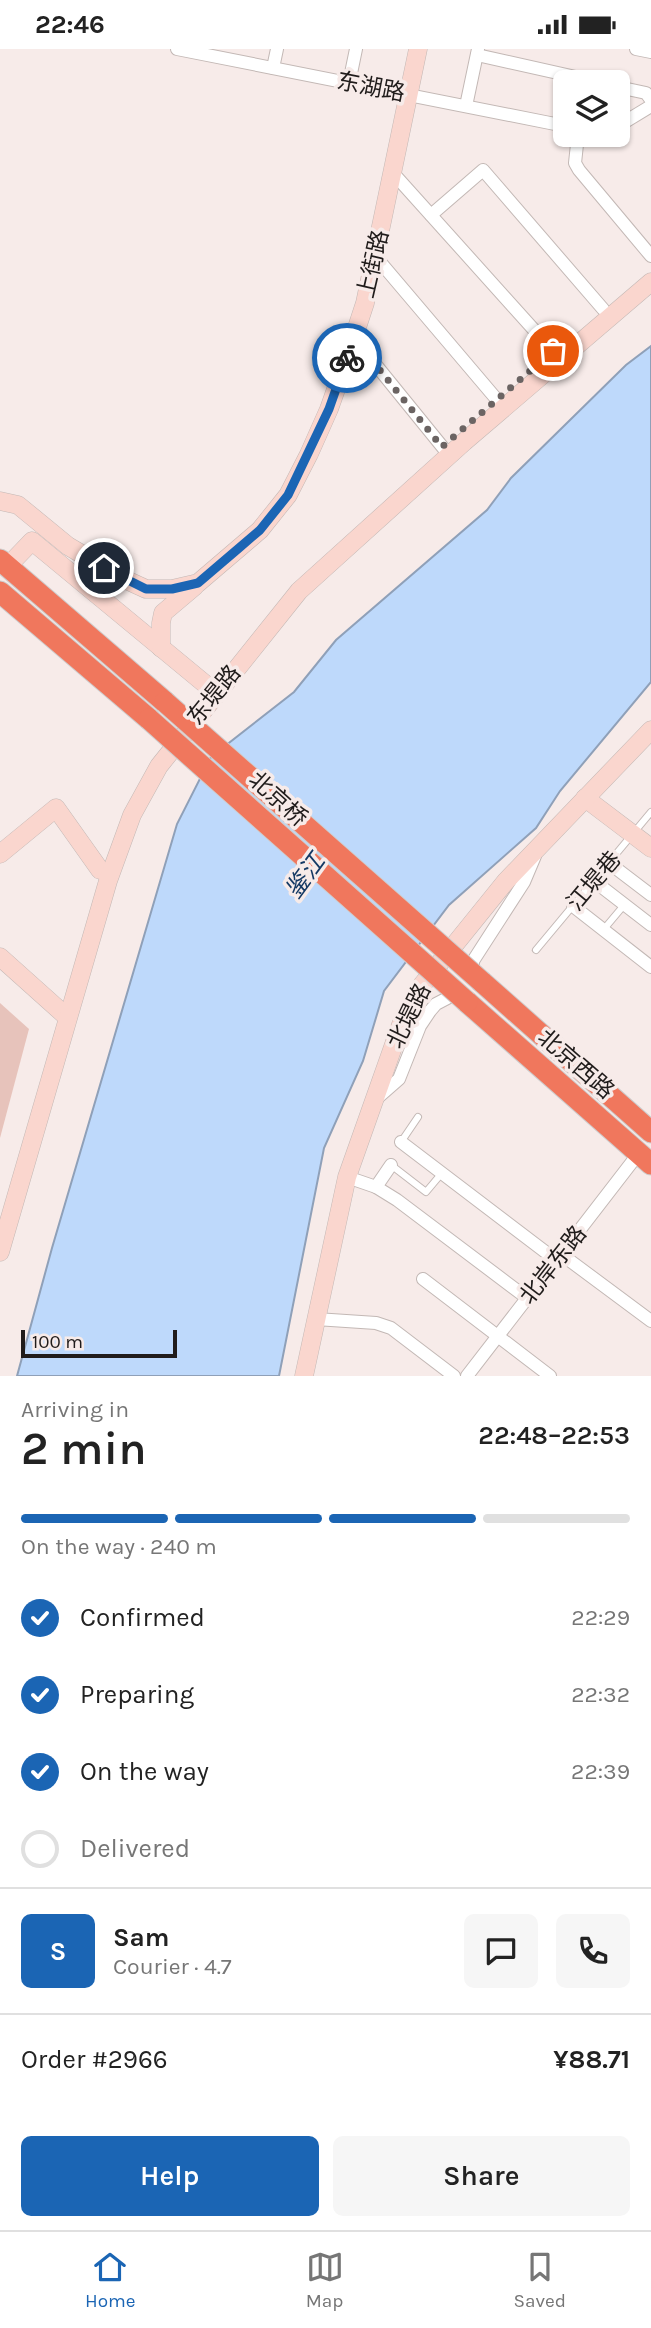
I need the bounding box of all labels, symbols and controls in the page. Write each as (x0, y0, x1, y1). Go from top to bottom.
text: 22:46 (35, 9, 105, 40)
street label: 东湖路 (335, 67, 407, 107)
map controls (553, 70, 630, 147)
button: layers (553, 70, 630, 147)
street label: 上街路 (352, 227, 394, 301)
pin (523, 321, 583, 381)
courier (312, 323, 382, 393)
icon: bag (534, 332, 572, 370)
icon: bike (328, 339, 366, 377)
pin (74, 538, 134, 598)
icon: home (85, 549, 123, 587)
street label: 东堤路 (182, 660, 246, 730)
street label: 北京桥 (243, 766, 313, 832)
water label: 鉴江 (280, 846, 332, 904)
street label: 江堤巷 (561, 846, 627, 916)
street label: 北堤路 (382, 979, 436, 1053)
street label: 北京西路 (532, 1024, 620, 1104)
street label: 北岸东路 (514, 1220, 592, 1310)
scale bar (21, 1327, 177, 1359)
text: 100 m (32, 1331, 83, 1353)
text: Arriving in (21, 1396, 129, 1423)
text: 22:48–22:53 (478, 1420, 630, 1451)
text: 2 min (21, 1422, 147, 1476)
text: On the way · 240 m (21, 1533, 217, 1560)
icon: check (21, 1599, 59, 1637)
text: Confirmed (80, 1602, 205, 1633)
text: 22:29 (571, 1604, 630, 1631)
icon: check (21, 1676, 59, 1714)
text: Preparing (80, 1679, 194, 1710)
text: 22:32 (571, 1681, 630, 1708)
icon: check (21, 1753, 59, 1791)
text: On the way (80, 1756, 209, 1787)
text: 22:39 (571, 1758, 630, 1785)
text: Delivered (80, 1833, 190, 1864)
button: chat (464, 1914, 538, 1988)
button: phone (556, 1914, 630, 1988)
text: Sam (113, 1922, 169, 1953)
text: S (50, 1936, 66, 1967)
text: Courier · 4.7 (113, 1953, 232, 1980)
text: Order #2966 (21, 2044, 168, 2075)
text: ¥88.71 (553, 2044, 630, 2075)
button: Help (21, 2136, 319, 2216)
button: Share (333, 2136, 630, 2216)
tab: Home (85, 2248, 136, 2312)
tab: Map (306, 2248, 344, 2312)
tab: Saved (514, 2248, 566, 2312)

